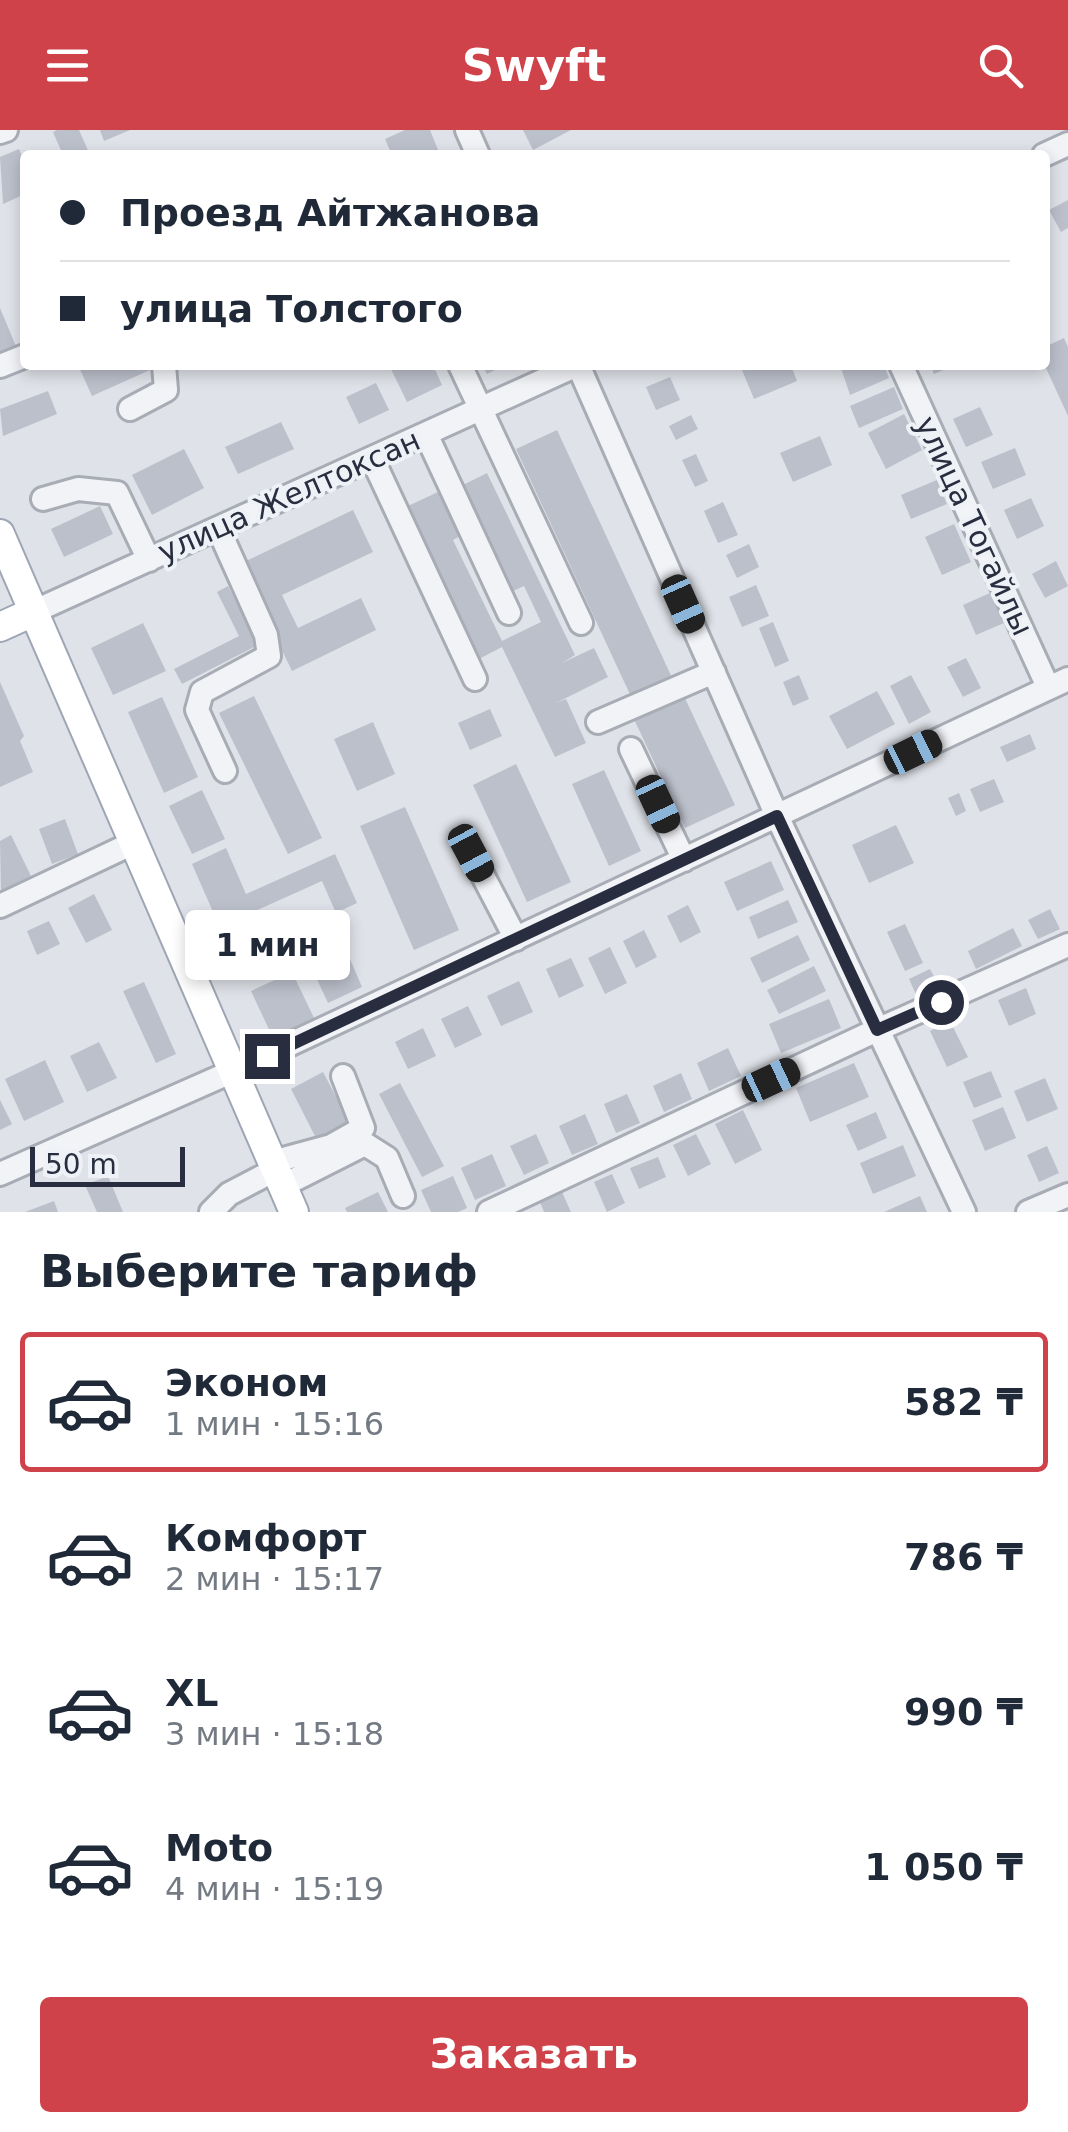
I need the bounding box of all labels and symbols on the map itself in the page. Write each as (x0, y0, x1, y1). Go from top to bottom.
street label: улица Тогайлы (908, 411, 1041, 641)
street label: улица Желтоксан (152, 422, 425, 569)
car (657, 570, 709, 638)
car (879, 725, 947, 779)
car (632, 770, 684, 838)
car (444, 819, 498, 887)
callout: 1 мин (184, 911, 350, 981)
route start (919, 980, 964, 1025)
route end (245, 1034, 290, 1079)
car (737, 1054, 805, 1106)
scale bar (30, 1142, 185, 1186)

